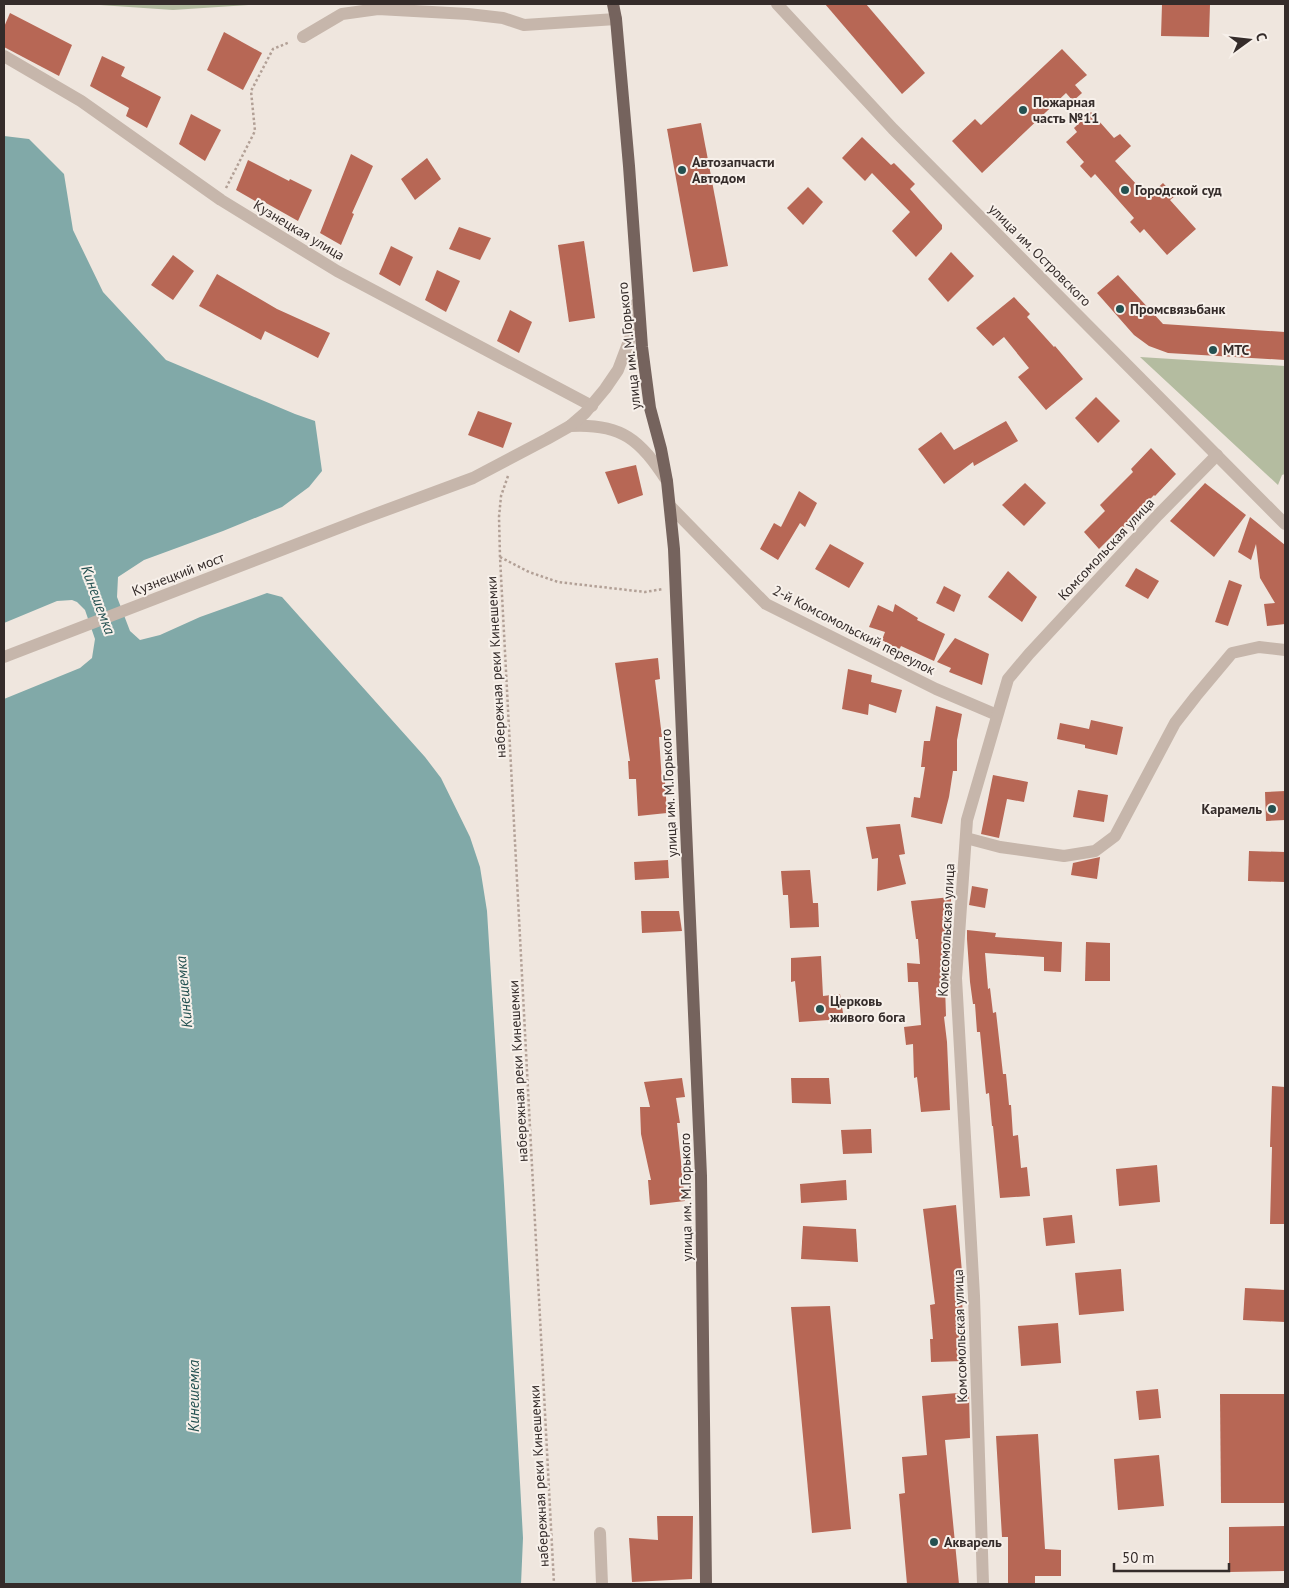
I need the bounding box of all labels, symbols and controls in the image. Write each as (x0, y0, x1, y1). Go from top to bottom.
north arrow (1224, 15, 1274, 65)
text: С (1252, 31, 1271, 43)
place label: Пожарная часть №11 (1033, 93, 1099, 127)
marker: Пожарная часть №11 (1017, 104, 1029, 116)
place label: Автозапчасти Автодом (692, 153, 775, 187)
marker: Автозапчасти Автодом (676, 164, 688, 176)
place label: Городской суд (1135, 181, 1222, 199)
marker: Городской суд (1119, 184, 1131, 196)
street label: Кузнецкая улица (250, 196, 348, 264)
street label: улица им. Островского (985, 200, 1095, 310)
street label: улица им. М.Горького (613, 281, 645, 411)
place label: Промсвязьбанк (1130, 300, 1225, 318)
marker: Промсвязьбанк (1114, 303, 1126, 315)
place label: МТС (1223, 341, 1250, 359)
marker: МТС (1207, 344, 1219, 356)
street label: Комсомольская улица (1054, 494, 1158, 604)
street label: Кузнецкий мост (129, 548, 227, 600)
water label: Кинешемка (77, 563, 120, 638)
street label: набережная реки Кинешемки (482, 576, 510, 758)
street label: 2-й Комсомольский переулок (770, 581, 939, 679)
street label: улица им. М.Горького (657, 728, 681, 858)
place label: Карамель (1202, 800, 1262, 818)
marker: Карамель (1266, 803, 1278, 815)
street label: Комсомольская улица (934, 863, 958, 997)
water label: Кинешемка (171, 955, 196, 1029)
street label: набережная реки Кинешемки (504, 980, 532, 1162)
place label: Церковь живого бога (829, 992, 905, 1026)
marker: Церковь живого бога (814, 1003, 826, 1015)
street label: улица им. М.Горького (676, 1133, 696, 1261)
street label: Комсомольская улица (949, 1269, 971, 1403)
water label: Кинешемка (184, 1359, 203, 1432)
street label: набережная реки Кинешемки (525, 1385, 553, 1567)
place label: Акварель (944, 1533, 1002, 1551)
marker: Акварель (928, 1536, 940, 1548)
scale bar (1114, 1540, 1229, 1572)
text: 50 m (1122, 1548, 1155, 1567)

